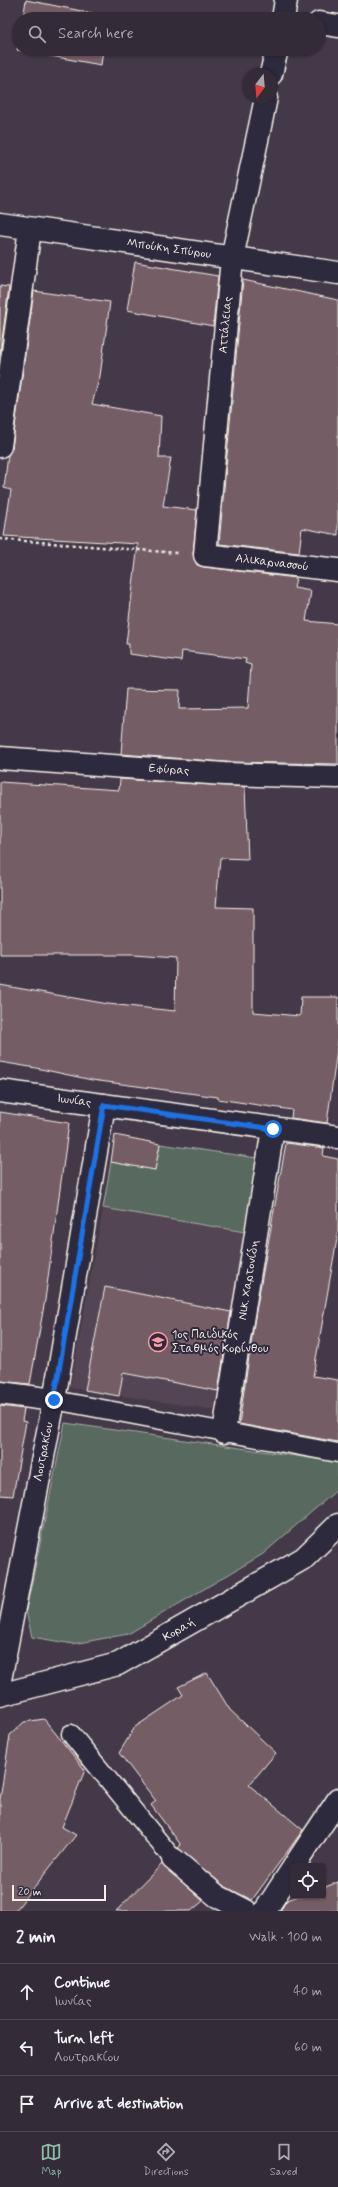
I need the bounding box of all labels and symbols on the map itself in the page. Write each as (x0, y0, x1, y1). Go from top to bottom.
north arrow (242, 68, 278, 104)
street label: Μπούκη Σπύρου (126, 235, 213, 263)
street label: Αττάλειας (216, 296, 236, 354)
street label: Αλικαρνασσού (234, 551, 310, 575)
street label: Εφύρας (148, 761, 190, 779)
street label: Ιωνίας (56, 1091, 92, 1111)
route start (264, 1120, 282, 1138)
street label: Νικ. Χαρτονίδη (235, 1239, 263, 1321)
place label: 1ος Παιδικός Σταθμός Κορίνθου (172, 1327, 269, 1357)
school or university icon: 1ος Παιδικός Σταθμός Κορίνθου (147, 1331, 169, 1353)
route end (45, 1391, 63, 1409)
street label: Λουτρακίου (30, 1420, 58, 1483)
street label: Κοραή (160, 1614, 198, 1646)
scale bar (12, 1883, 106, 1902)

